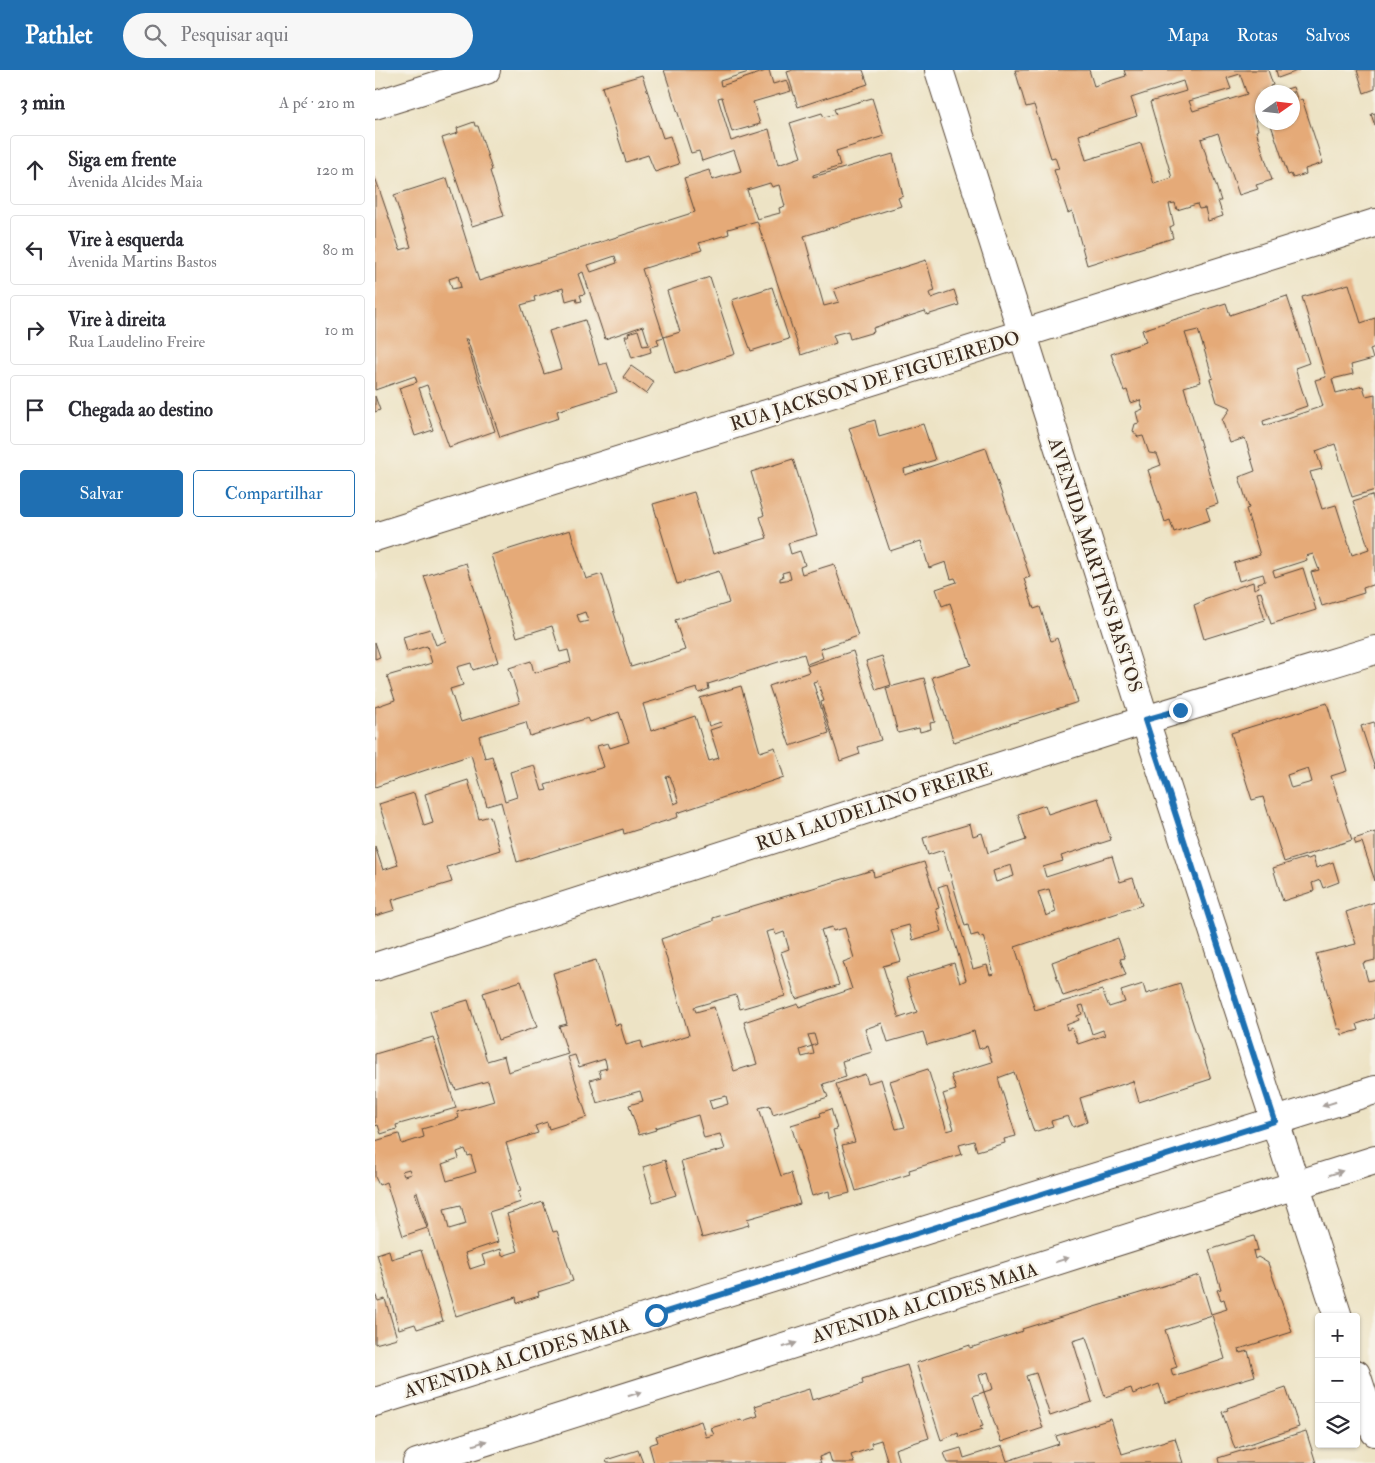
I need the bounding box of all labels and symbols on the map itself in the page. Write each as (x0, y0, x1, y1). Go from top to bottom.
north arrow (1255, 85, 1300, 130)
street label: RUA JACKSON DE FIGUEIREDO (727, 325, 1023, 437)
street label: AVENIDA MARTINS BASTOS (1042, 434, 1148, 695)
route end (1169, 699, 1192, 722)
street label: RUA LAUDELINO FREIRE (753, 757, 995, 857)
one-way arrow (1321, 1101, 1336, 1109)
one-way arrow (1328, 1169, 1343, 1176)
one-way arrow (1055, 1255, 1070, 1263)
street label: AVENIDA ALCIDES MAIA (808, 1257, 1041, 1349)
route start (645, 1304, 668, 1327)
street label: AVENIDA ALCIDES MAIA (400, 1312, 633, 1404)
one-way arrow (783, 1341, 798, 1349)
one-way arrow (628, 1390, 643, 1398)
one-way arrow (473, 1439, 488, 1446)

